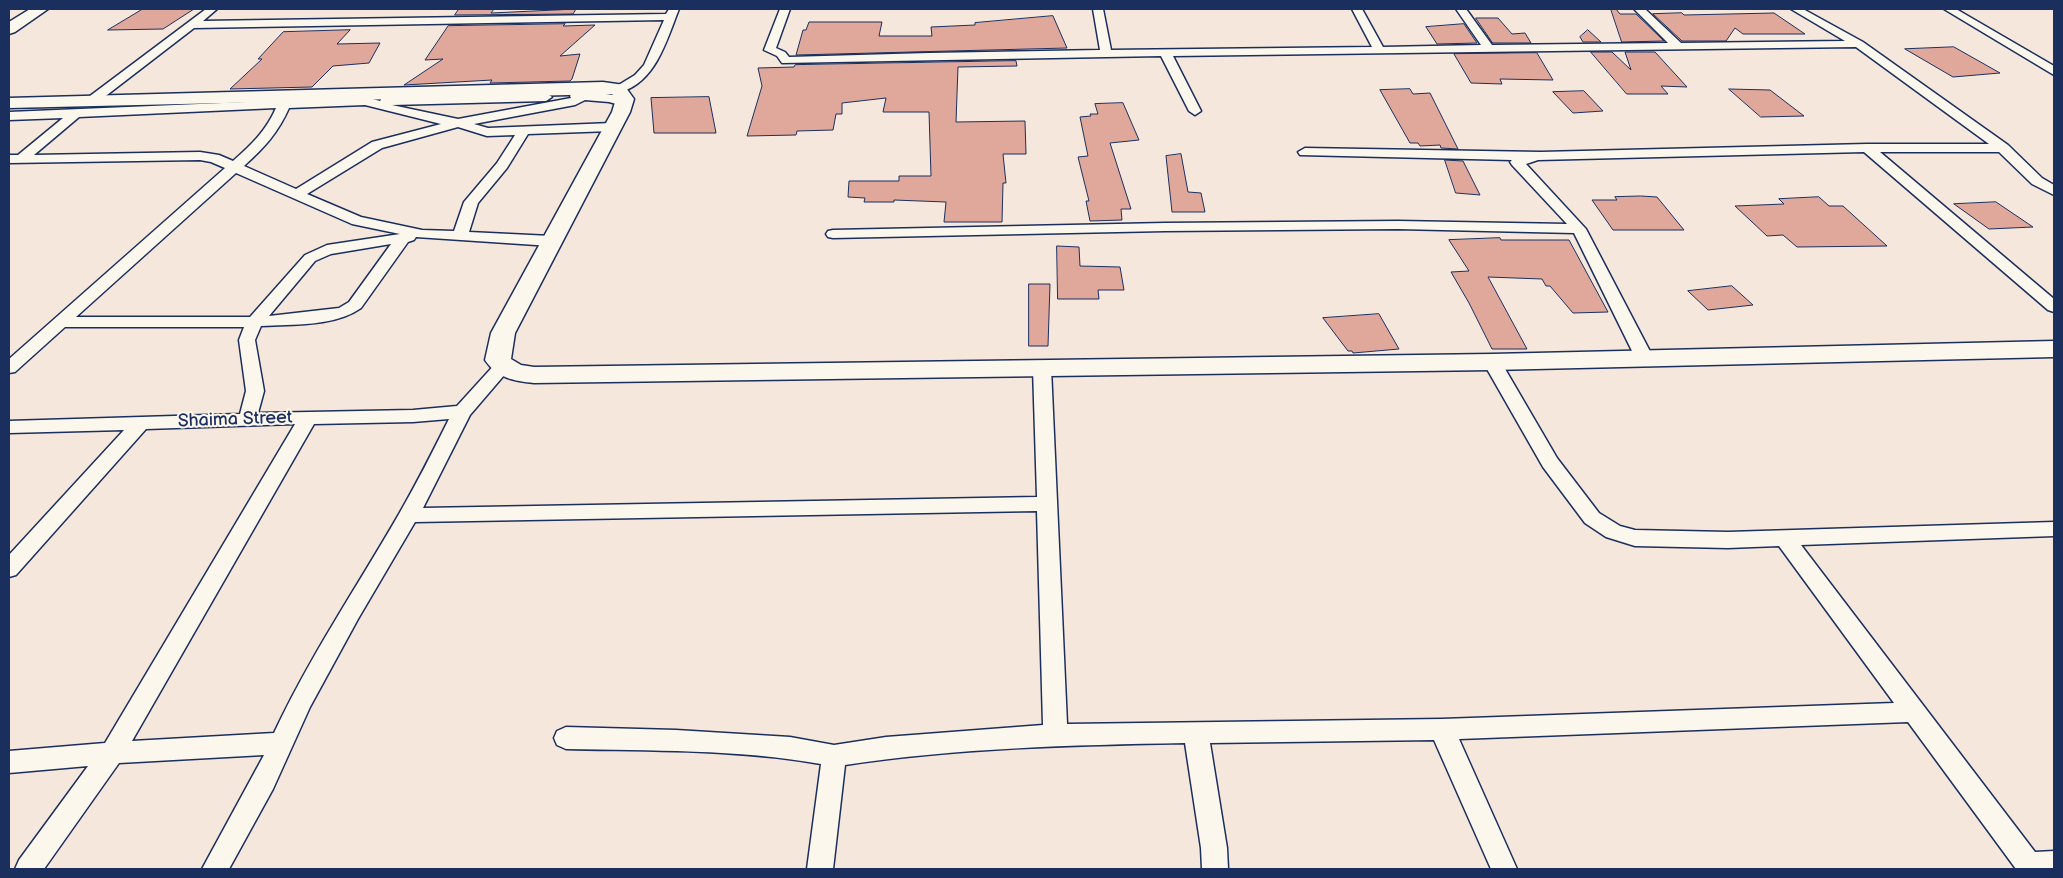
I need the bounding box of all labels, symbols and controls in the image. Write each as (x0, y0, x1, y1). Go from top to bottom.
street label: Shaima Street (177, 407, 293, 433)

